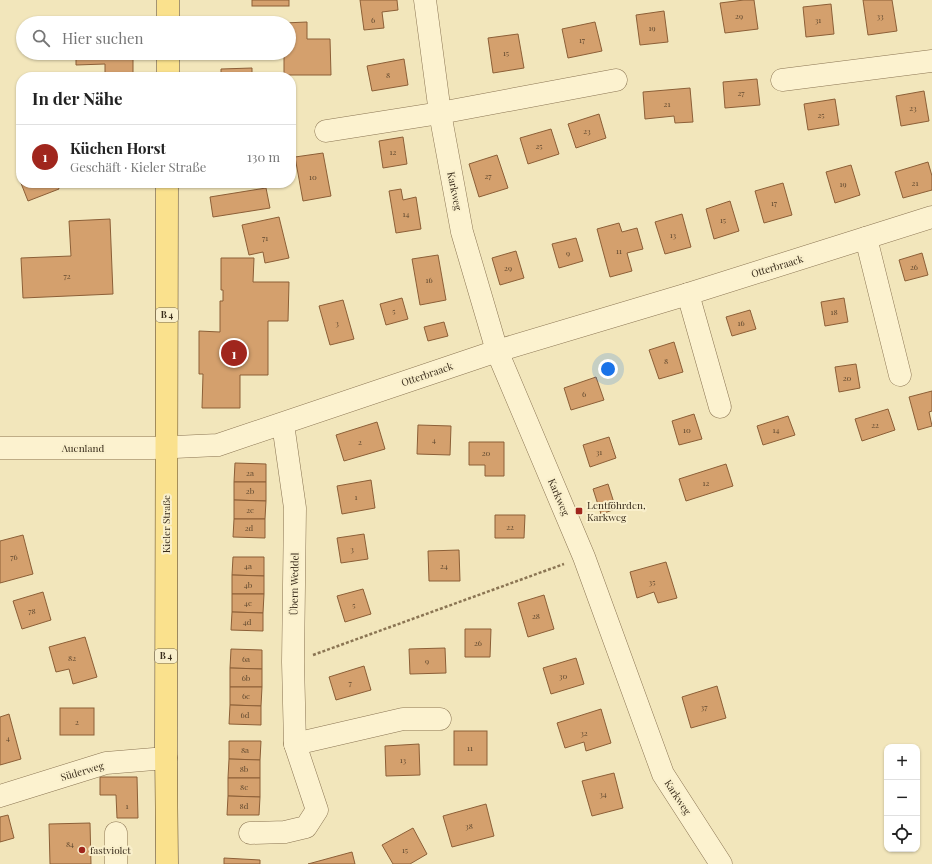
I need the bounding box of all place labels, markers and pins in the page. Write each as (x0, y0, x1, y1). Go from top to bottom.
pin: 1 (221, 338, 247, 368)
place label: Lentföhrden, Karkweg (587, 498, 646, 524)
marker: Lentföhrden, Karkweg (574, 506, 584, 516)
place label: fastviolet (90, 843, 131, 857)
marker: fastviolet (77, 845, 87, 855)

